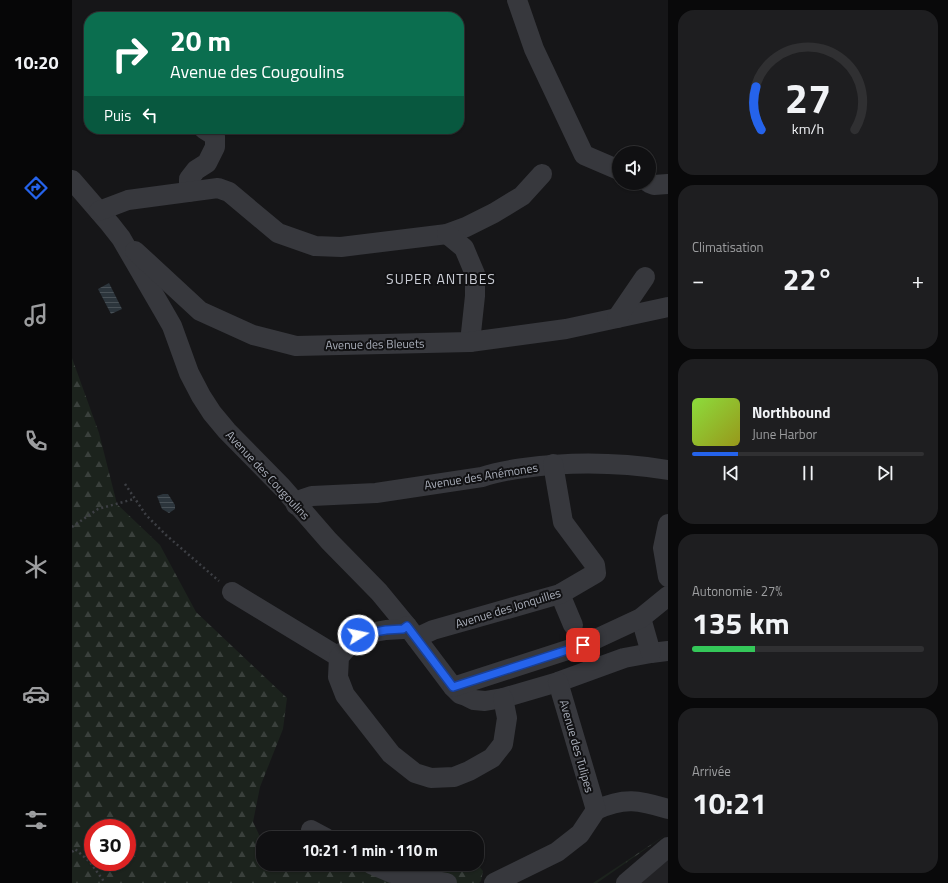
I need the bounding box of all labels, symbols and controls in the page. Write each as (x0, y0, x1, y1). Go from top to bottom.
text: 20 m (170, 19, 231, 62)
icon: right (104, 28, 156, 80)
text: 10:20 (14, 49, 58, 76)
text: Avenue des Cougoulins (170, 58, 344, 85)
text: 27 (785, 66, 831, 129)
text: Puis (104, 104, 131, 127)
icon: left (139, 104, 161, 126)
text: km/h (792, 118, 824, 140)
map controls (612, 146, 656, 190)
button: sound (612, 146, 656, 190)
icon: directions (22, 174, 50, 202)
text: Climatisation (692, 237, 764, 257)
text: 22° (783, 256, 833, 302)
text: − (692, 263, 704, 297)
text: + (912, 263, 924, 297)
district label: SUPER ANTIBES (386, 268, 496, 289)
icon: music (22, 301, 50, 329)
street label: Avenue des Bleuets (325, 334, 425, 354)
text: Northbound (752, 401, 831, 424)
text: June Harbor (752, 424, 817, 444)
street label: Avenue des Cougoulins (221, 426, 315, 524)
icon: phone (22, 427, 50, 455)
street label: Avenue des Anémones (423, 458, 540, 494)
icon: previous (720, 462, 742, 484)
icon: pause (797, 462, 819, 484)
icon: next (874, 462, 896, 484)
icon: climate (22, 553, 50, 581)
text: Autonomie · 27% (692, 581, 783, 601)
street label: Avenue des Jonquilles (453, 583, 564, 633)
text: 135 km (692, 600, 790, 646)
position arrow (337, 614, 379, 656)
pin (566, 628, 600, 662)
icon: arrive (572, 634, 594, 656)
icon: car (22, 680, 50, 708)
street label: Avenue des Tulipes (555, 697, 599, 795)
text: Arrivée (692, 761, 731, 781)
text: 10:21 (692, 780, 767, 826)
icon: filters (22, 806, 50, 834)
speed limit sign: 30 (84, 819, 136, 871)
text: 10:21 · 1 min · 110 m (302, 839, 438, 862)

